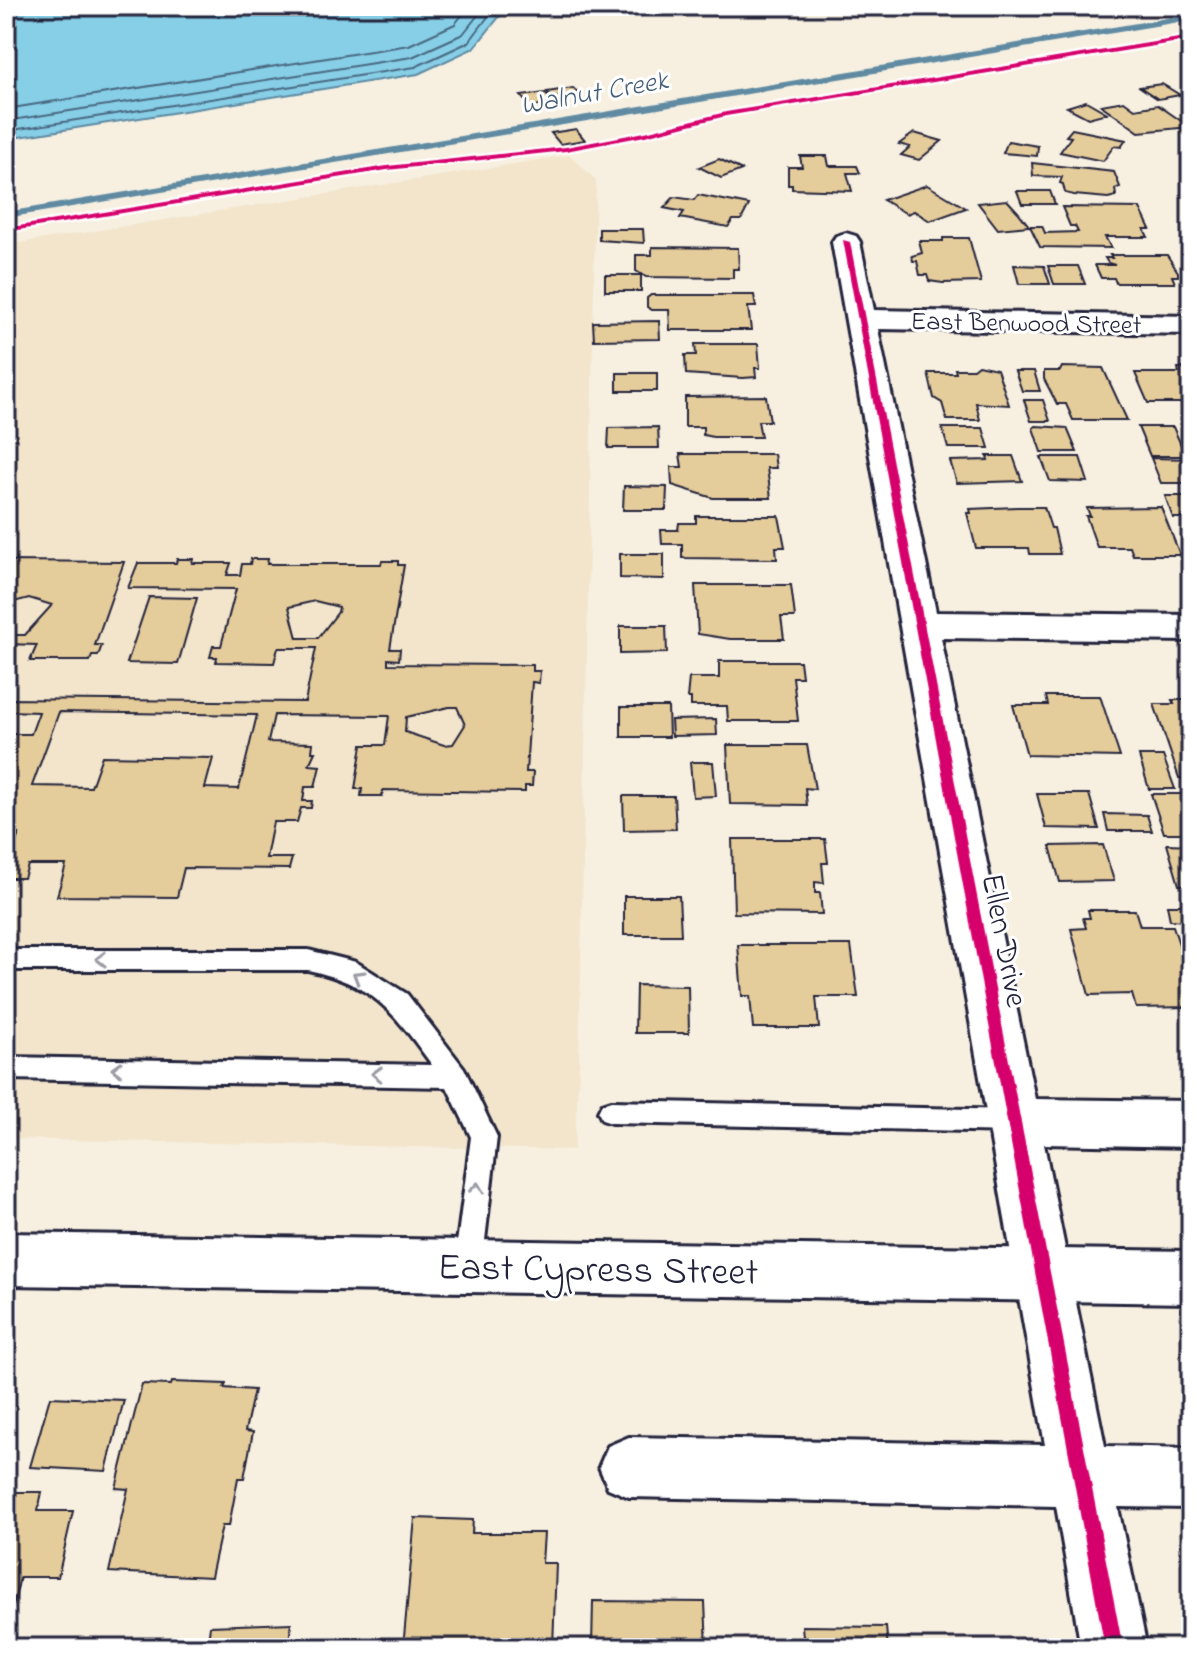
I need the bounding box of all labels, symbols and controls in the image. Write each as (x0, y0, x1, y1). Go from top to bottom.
water label: Walnut Creek (518, 61, 673, 128)
street label: East Benwood Street (910, 304, 1142, 346)
street label: Ellen Drive (967, 870, 1039, 1012)
one-way arrow (94, 950, 107, 968)
one-way arrow (352, 971, 367, 986)
one-way arrow (110, 1060, 123, 1078)
one-way arrow (370, 1065, 383, 1082)
one-way arrow (469, 1181, 486, 1194)
street label: East Cypress Street (437, 1241, 759, 1303)

